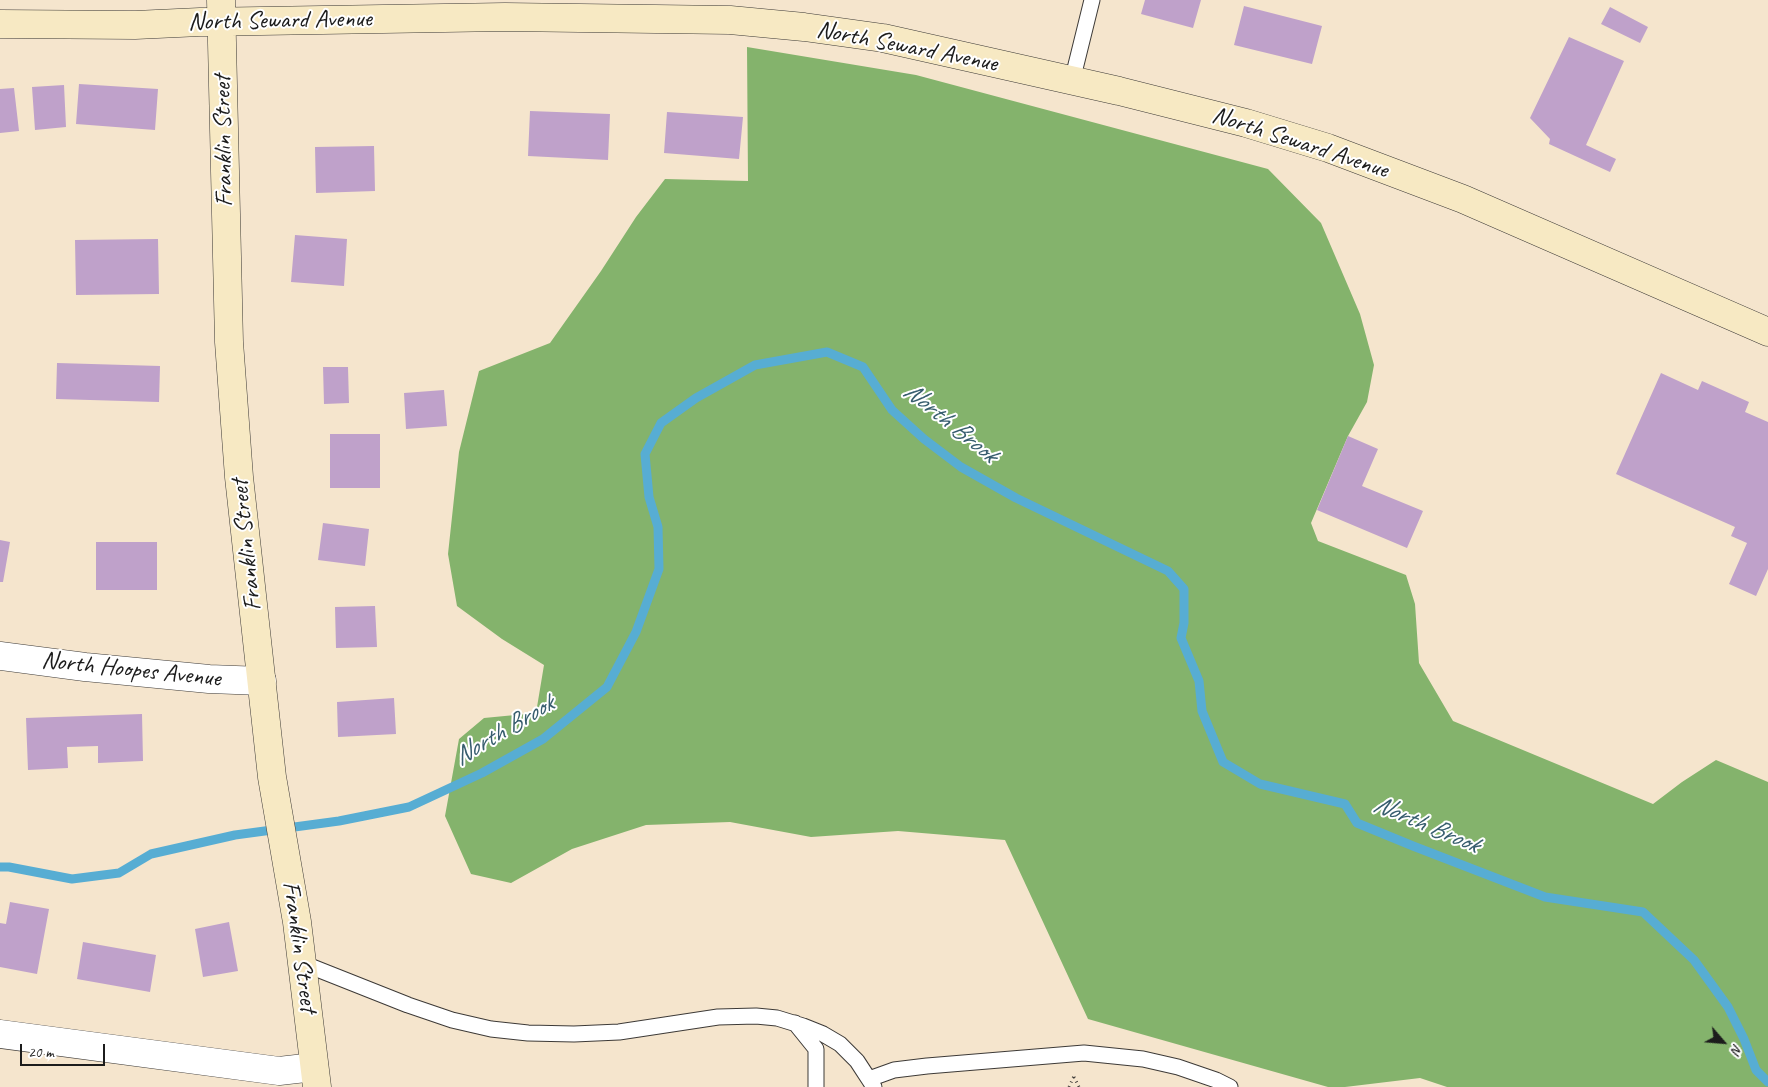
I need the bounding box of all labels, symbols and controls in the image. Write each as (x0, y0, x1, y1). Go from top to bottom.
street label: North Seward Avenue (188, 4, 372, 38)
street label: North Seward Avenue (814, 15, 1000, 79)
street label: Franklin Street (208, 75, 240, 207)
street label: North Seward Avenue (1208, 100, 1392, 186)
water label: North Brook (897, 376, 1003, 470)
street label: Franklin Street (225, 478, 269, 612)
street label: North Hoopes Avenue (40, 646, 222, 694)
water label: North Brook (448, 689, 560, 773)
water label: North Brook (1369, 789, 1483, 861)
street label: Franklin Street (275, 880, 323, 1014)
north arrow (1698, 1017, 1748, 1067)
scale bar (22, 1034, 108, 1066)
text: N (1727, 1041, 1746, 1057)
text: 20 m (28, 1043, 54, 1062)

